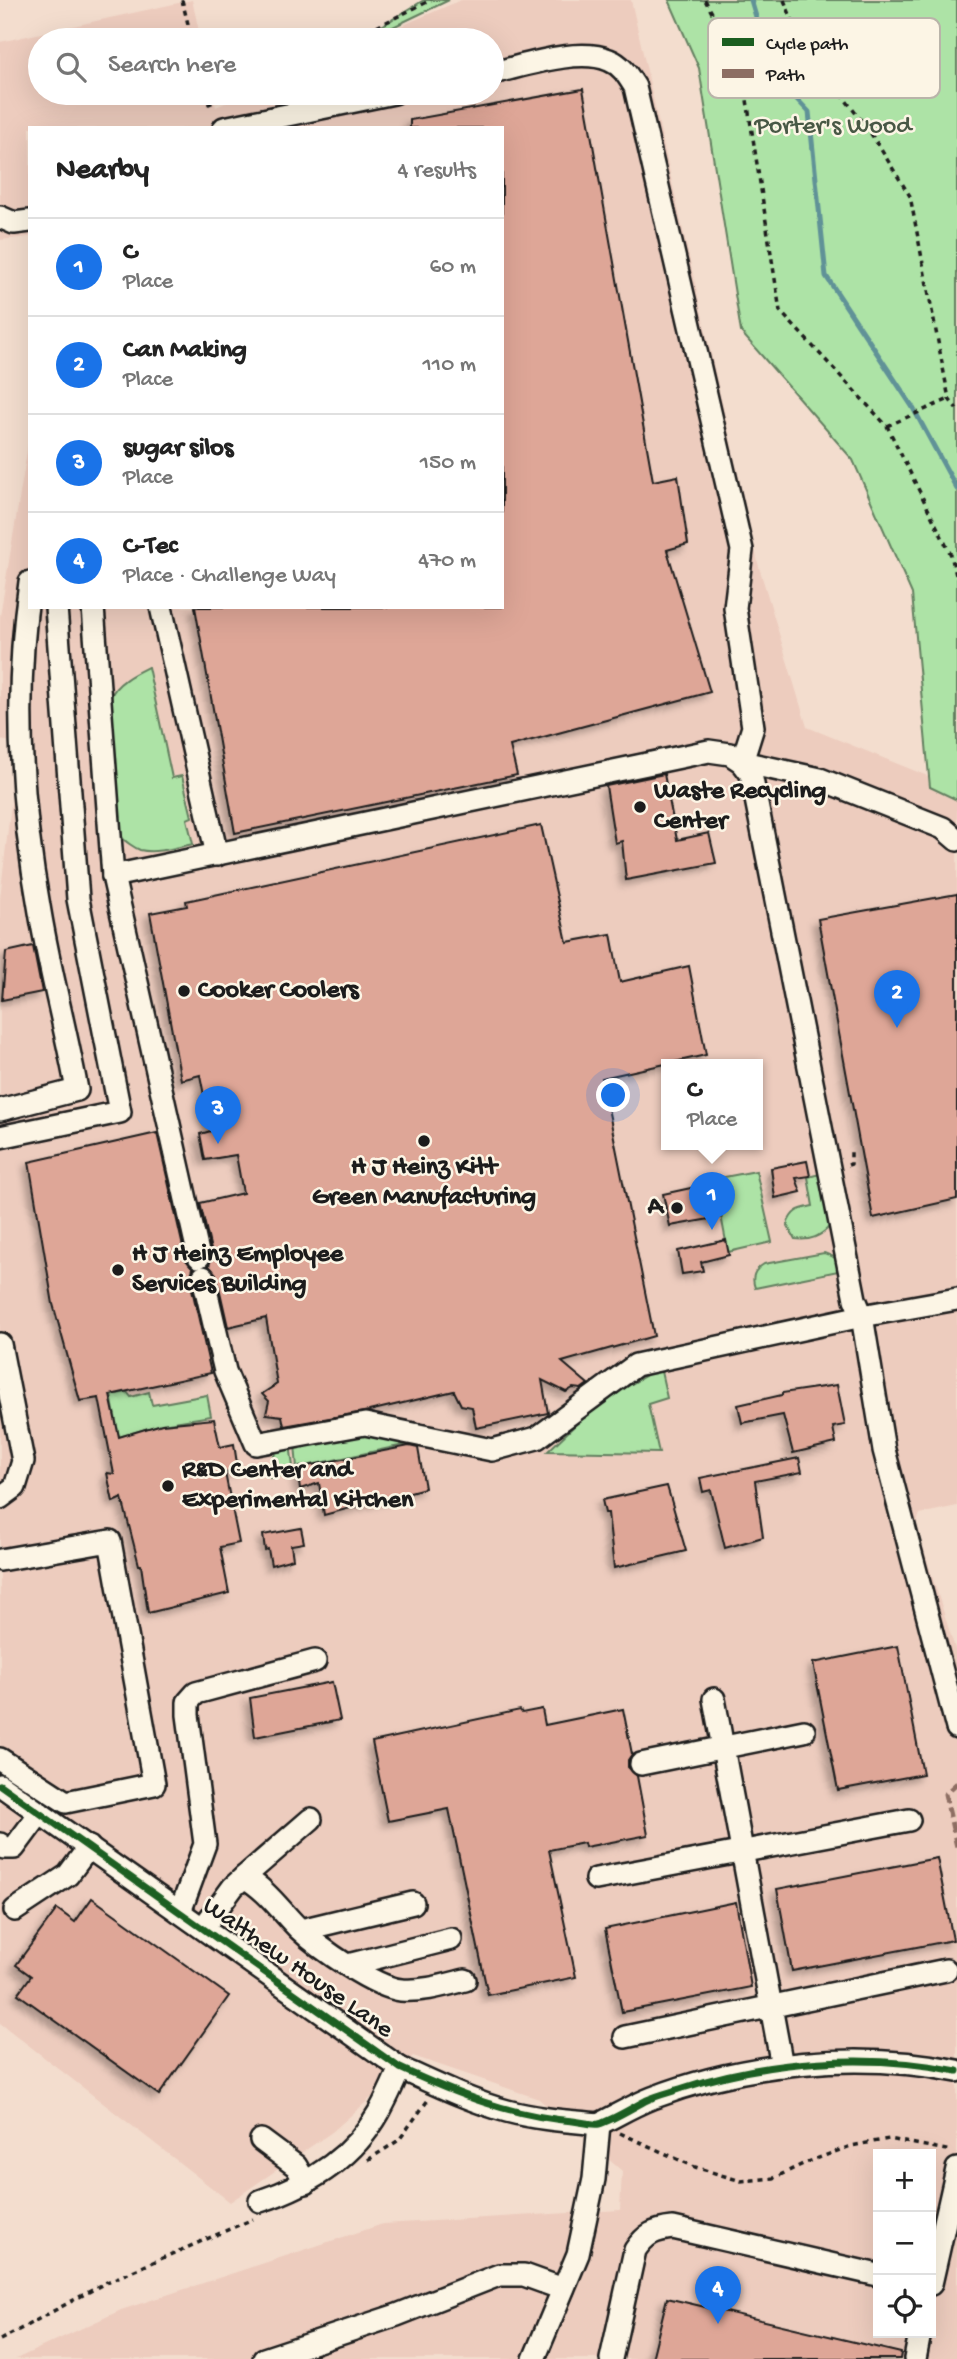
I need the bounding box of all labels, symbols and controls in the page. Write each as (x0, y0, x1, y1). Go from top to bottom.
legend (708, 18, 940, 98)
search box (28, 28, 504, 105)
text: Cycle path (766, 34, 848, 57)
icon: search (52, 48, 90, 86)
text: Search here (108, 51, 236, 82)
text: Path (765, 65, 805, 88)
park label: Porter's Wood (754, 112, 913, 143)
text: Nearby (56, 154, 149, 189)
text: 4 results (397, 158, 476, 185)
text: C (123, 238, 137, 269)
text: 1 (74, 254, 84, 281)
text: 60 m (430, 254, 476, 281)
text: Place (123, 269, 173, 296)
text: Can Making (123, 336, 247, 367)
text: 2 (73, 352, 85, 379)
text: 110 m (423, 352, 476, 379)
text: Place (123, 367, 173, 394)
text: sugar silos (123, 434, 233, 465)
text: 3 (73, 450, 85, 477)
text: 150 m (420, 450, 476, 477)
text: Place (123, 465, 173, 492)
text: C-Tec (123, 532, 178, 563)
text: 4 (74, 548, 84, 575)
text: 470 m (418, 548, 476, 575)
text: Place · Challenge Way (123, 563, 336, 590)
place label: Waste Recycling Center (653, 777, 827, 838)
marker: Waste Recycling Center (632, 799, 648, 815)
pin: 2 (874, 970, 920, 1028)
place label: Cooker Coolers (198, 976, 360, 1007)
marker: Cooker Coolers (176, 983, 192, 999)
popup (661, 1059, 763, 1150)
text: C (687, 1076, 701, 1107)
your location (596, 1078, 630, 1112)
pin: 3 (195, 1086, 241, 1144)
text: Place (687, 1107, 737, 1134)
marker: H J Heinz Kitt Green Manufacturing (416, 1133, 432, 1149)
place label: H J Heinz Kitt Green Manufacturing (312, 1153, 536, 1214)
pin: 1 (689, 1172, 735, 1230)
place label: A (647, 1193, 665, 1224)
marker: A (669, 1200, 685, 1216)
place label: H J Heinz Employee Services Building (132, 1240, 345, 1301)
marker: H J Heinz Employee Services Building (110, 1262, 126, 1278)
place label: R&D Center and Experimental Kitchen (181, 1456, 414, 1517)
marker: R&D Center and Experimental Kitchen (160, 1478, 176, 1494)
street label: Walthew House Lane (196, 1891, 399, 2047)
map controls (873, 2149, 936, 2338)
button: + (873, 2149, 936, 2212)
button: − (873, 2212, 936, 2275)
pin: 4 (695, 2266, 741, 2324)
button: locate (873, 2275, 936, 2338)

